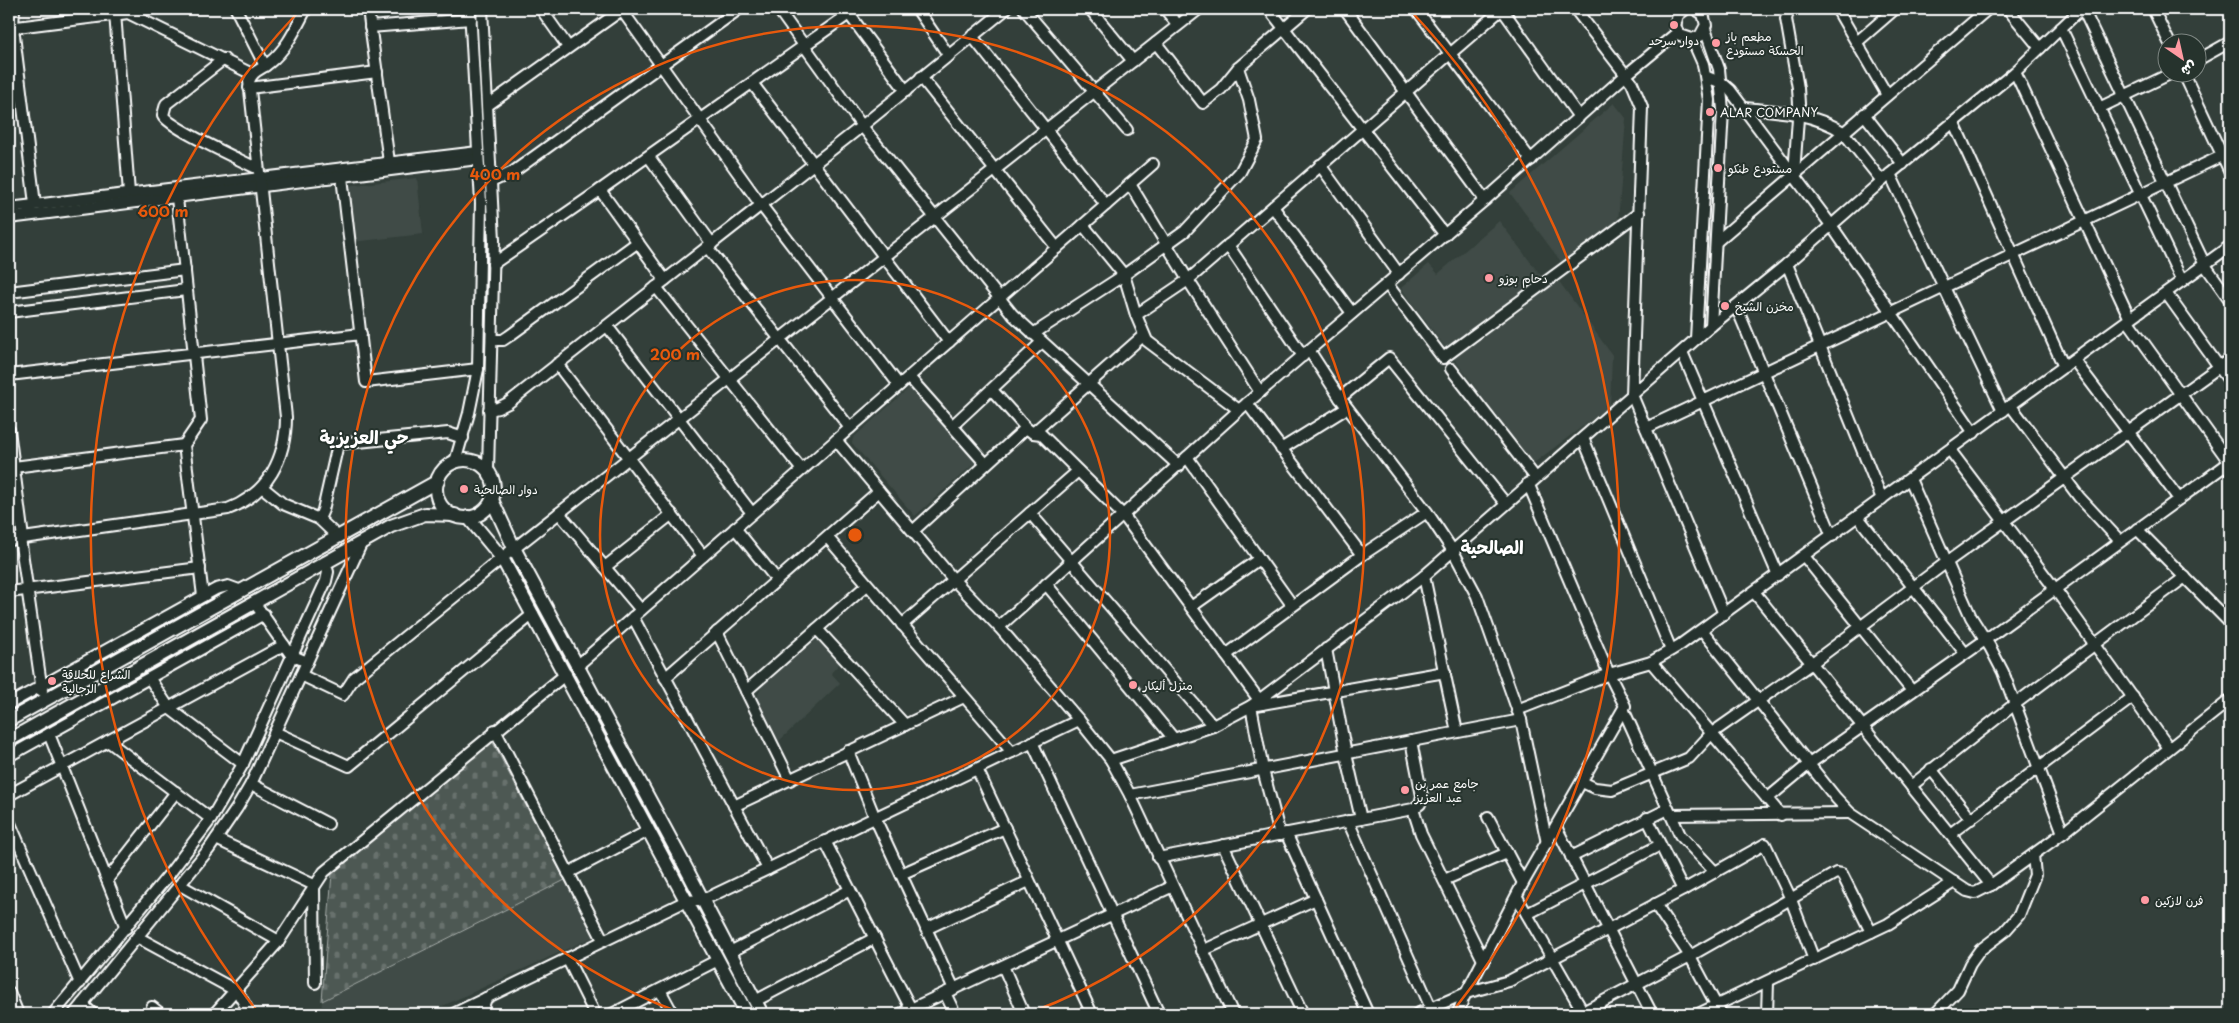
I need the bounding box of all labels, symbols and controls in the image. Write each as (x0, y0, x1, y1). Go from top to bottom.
marker: دوار سرحد (1668, 19, 1680, 31)
place label: مطعم باز الحسكة مستودع (1725, 27, 1804, 60)
place label: دوار سرحد (1649, 31, 1699, 49)
north arrow (2156, 32, 2206, 82)
marker: مطعم باز الحسكة مستودع (1710, 37, 1722, 49)
text: ش (2177, 56, 2202, 82)
place label: ALAR COMPANY (1720, 103, 1818, 121)
marker: ALAR COMPANY (1704, 106, 1716, 118)
place label: مستودع طنكو (1727, 159, 1792, 178)
text: 400 m (470, 162, 520, 185)
marker: مستودع طنكو (1712, 162, 1724, 174)
text: 600 m (137, 199, 189, 222)
place label: دحام بوزو (1498, 269, 1548, 288)
marker: دحام بوزو (1483, 272, 1495, 284)
place label: مخزن الشيخ (1735, 297, 1794, 316)
marker: مخزن الشيخ (1719, 300, 1731, 312)
text: 200 m (650, 342, 700, 365)
district label: حي العزيزية (319, 423, 409, 454)
place label: دوار الصالحية (474, 480, 538, 498)
marker: دوار الصالحية (458, 483, 470, 495)
centre of rings (846, 526, 864, 544)
district label: الصالحية (1460, 533, 1524, 560)
place label: الشراع للحلاقة الرجالية (62, 665, 131, 697)
marker: الشراع للحلاقة الرجالية (46, 675, 58, 687)
place label: منزل أليكار (1142, 676, 1193, 694)
marker: منزل أليكار (1127, 679, 1139, 691)
place label: جامع عمر بن عبد العزيز (1414, 774, 1479, 806)
marker: جامع عمر بن عبد العزيز (1399, 784, 1411, 796)
place label: فرن لازكين (2155, 891, 2203, 909)
marker: فرن لازكين (2139, 894, 2151, 906)

